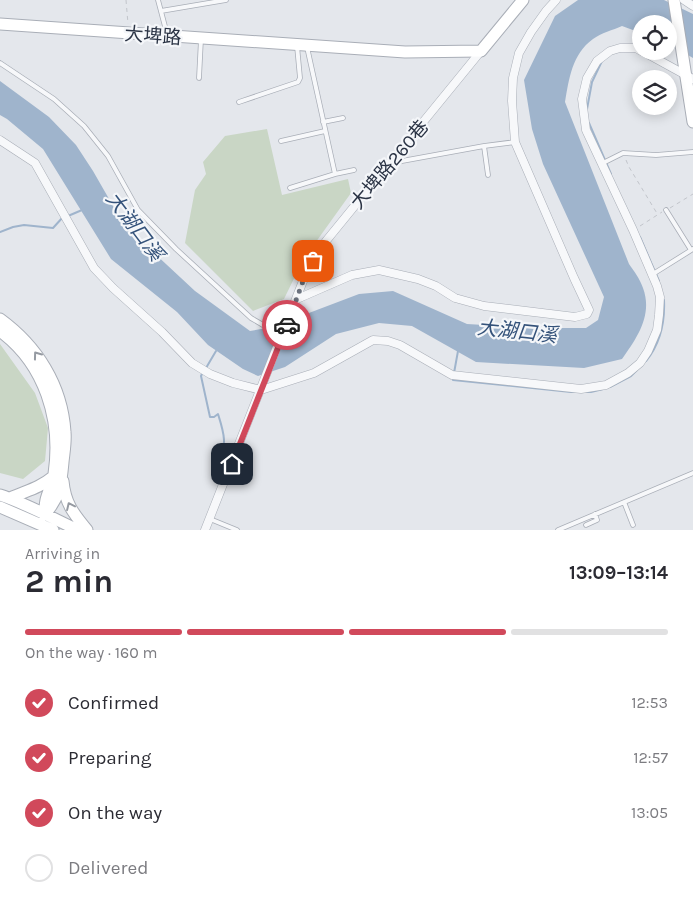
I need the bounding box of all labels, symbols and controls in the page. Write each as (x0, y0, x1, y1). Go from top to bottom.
map controls (632, 15, 677, 115)
button: locate (632, 15, 677, 60)
street label: 大埤路 (124, 23, 182, 49)
button: layers (632, 70, 677, 115)
street label: 大埤路260巷 (346, 116, 433, 214)
water label: 大湖口溪 (101, 187, 170, 268)
pin (292, 240, 334, 282)
icon: bag (299, 247, 327, 275)
courier (262, 300, 312, 350)
icon: car (273, 311, 301, 339)
water label: 大湖口溪 (476, 316, 561, 347)
one-way arrow (34, 351, 43, 361)
pin (211, 443, 253, 485)
icon: home (218, 450, 246, 478)
one-way arrow (66, 502, 76, 511)
text: Arriving in (25, 544, 100, 563)
text: 13:09–13:14 (569, 562, 668, 584)
text: 2 min (25, 563, 113, 600)
text: On the way · 160 m (25, 643, 158, 662)
icon: check (25, 689, 53, 717)
text: Confirmed (68, 692, 159, 714)
text: 12:53 (631, 693, 668, 712)
icon: check (25, 744, 53, 772)
text: Preparing (68, 747, 151, 769)
text: 12:57 (633, 748, 668, 767)
icon: check (25, 799, 53, 827)
text: On the way (68, 802, 162, 824)
text: 13:05 (631, 803, 668, 822)
text: Delivered (68, 857, 148, 879)

